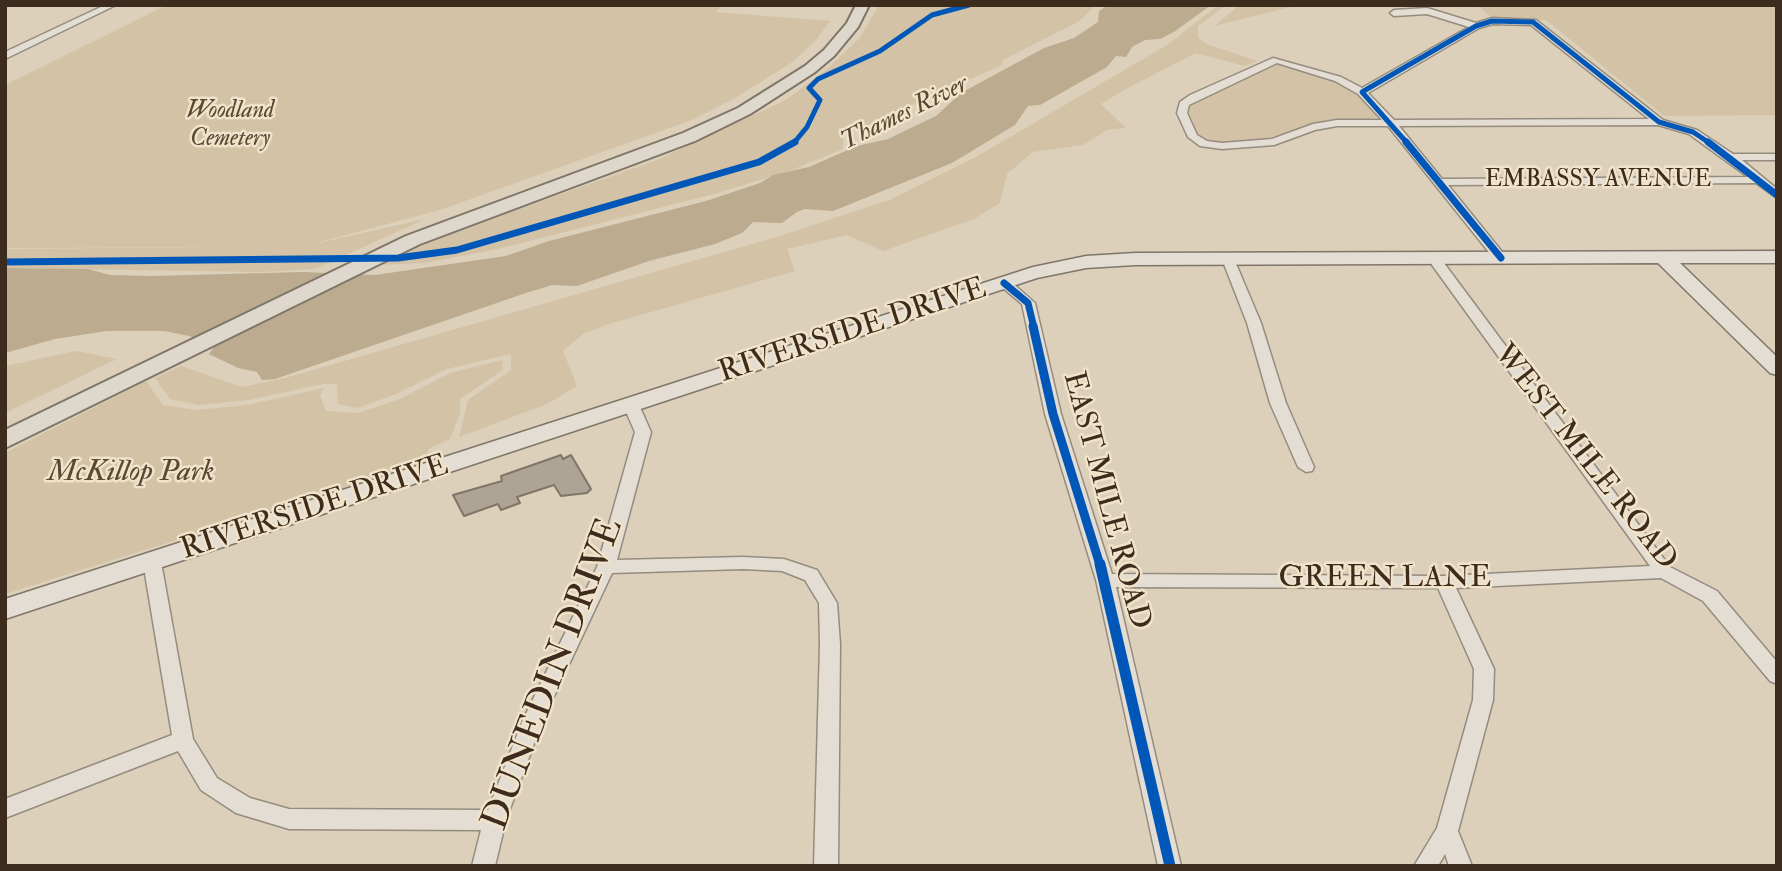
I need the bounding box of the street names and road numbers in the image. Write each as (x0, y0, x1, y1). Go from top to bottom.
street label: EMBASSY AVENUE (1485, 167, 1711, 195)
street label: RIVERSIDE DRIVE (715, 272, 991, 392)
street label: WEST MILE ROAD (1485, 338, 1683, 578)
street label: EAST MILE ROAD (1053, 368, 1157, 634)
street label: RIVERSIDE DRIVE (177, 449, 453, 569)
street label: DUNEDIN DRIVE (475, 513, 635, 837)
street label: GREEN LANE (1279, 562, 1491, 598)

